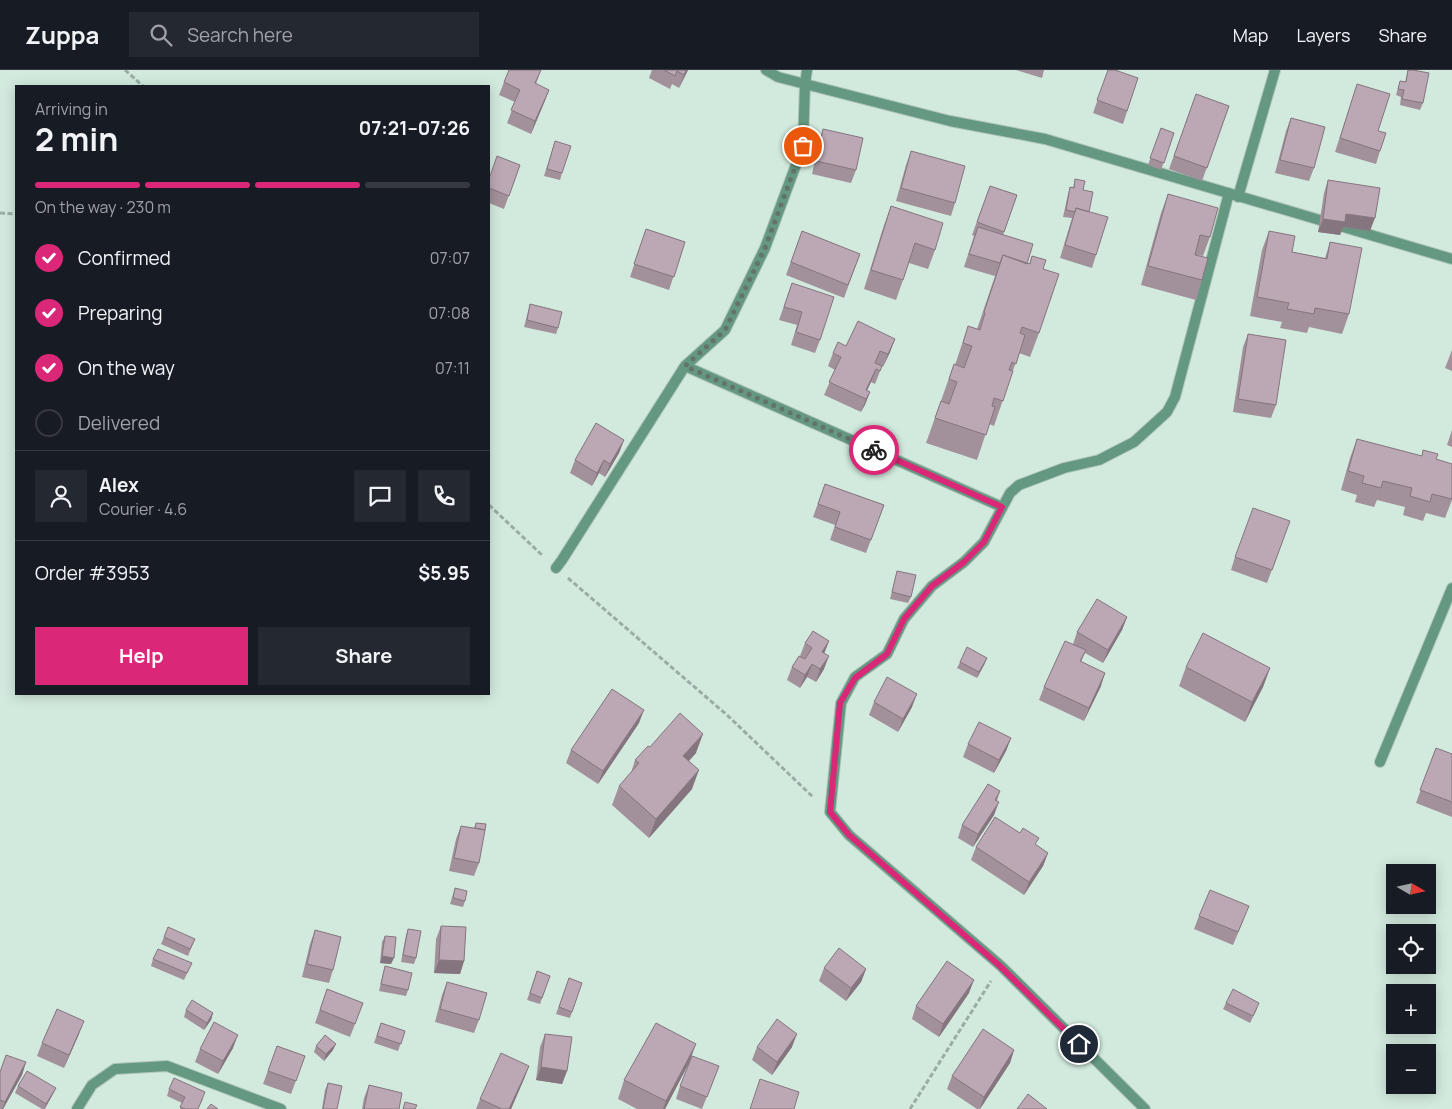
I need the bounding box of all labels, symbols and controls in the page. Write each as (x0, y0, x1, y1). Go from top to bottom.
search box (129, 12, 479, 57)
text: Zuppa (25, 18, 99, 51)
icon: search (147, 21, 175, 49)
text: Search here (187, 22, 293, 48)
text: Map (1233, 23, 1268, 47)
text: Layers (1296, 23, 1350, 47)
text: Share (1378, 23, 1427, 47)
text: Arriving in (35, 98, 108, 120)
text: 07:21–07:26 (359, 115, 470, 141)
text: 2 min (35, 117, 118, 161)
pin (782, 125, 824, 167)
icon: bag (789, 132, 817, 160)
text: On the way · 230 m (35, 196, 171, 218)
icon: check (35, 244, 63, 272)
text: Confirmed (78, 245, 171, 271)
text: 07:07 (430, 247, 470, 269)
icon: check (35, 299, 63, 327)
text: Preparing (78, 300, 163, 326)
text: 07:08 (428, 302, 470, 324)
icon: check (35, 354, 63, 382)
text: On the way (78, 355, 175, 381)
text: 07:11 (435, 357, 470, 379)
text: Delivered (78, 410, 160, 436)
courier (849, 425, 899, 475)
icon: bike (860, 436, 888, 464)
button: person (35, 470, 87, 522)
button: chat (354, 470, 406, 522)
button: phone (418, 470, 470, 522)
text: Alex (99, 472, 139, 498)
text: Courier · 4.6 (99, 498, 187, 520)
text: Order #3953 (35, 560, 150, 586)
text: $5.95 (418, 560, 470, 586)
button: Help (35, 627, 248, 685)
button: Share (258, 627, 470, 685)
north arrow (1386, 864, 1436, 914)
map controls (1386, 864, 1436, 1094)
button: locate (1386, 924, 1436, 974)
button: + (1386, 984, 1436, 1034)
pin (1058, 1023, 1100, 1065)
icon: home (1065, 1030, 1093, 1058)
button: − (1386, 1044, 1436, 1094)

